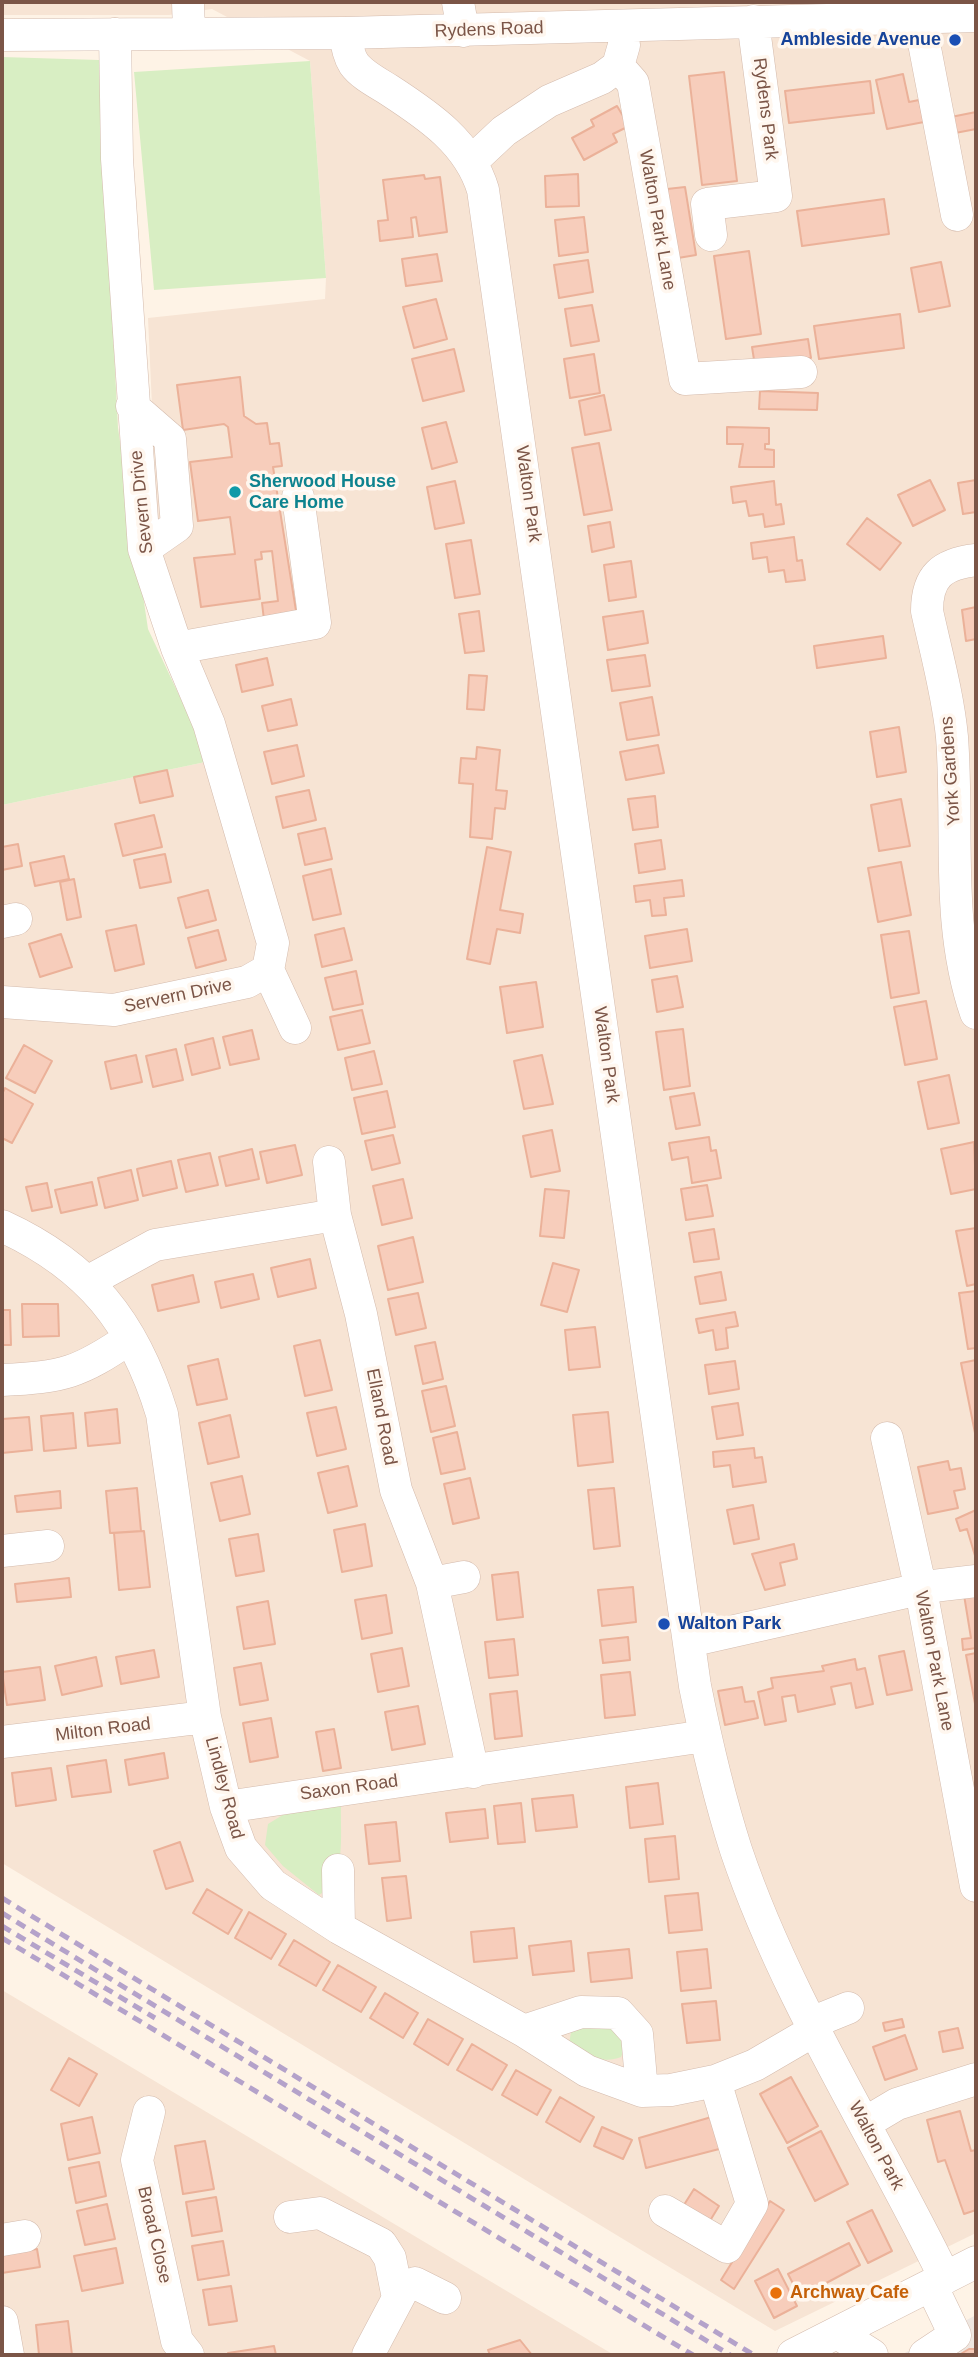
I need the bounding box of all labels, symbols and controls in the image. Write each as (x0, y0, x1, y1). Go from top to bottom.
street label: Rydens Road (434, 17, 544, 43)
place label: Ambleside Avenue (781, 29, 941, 51)
marker: Ambleside Avenue (947, 32, 963, 48)
street label: Rydens Park (748, 57, 782, 161)
street label: Walton Park Lane (634, 148, 680, 292)
street label: Walton Park (511, 444, 545, 544)
street label: Severn Drive (126, 449, 158, 555)
place label: Sherwood House Care Home (249, 471, 396, 514)
marker: Sherwood House Care Home (227, 484, 243, 500)
street label: York Gardens (936, 716, 966, 826)
street label: Servern Drive (122, 974, 234, 1018)
street label: Walton Park (589, 1005, 623, 1105)
street label: Elland Road (361, 1367, 401, 1467)
street label: Walton Park Lane (910, 1589, 958, 1733)
place label: Walton Park (678, 1613, 781, 1635)
marker: Walton Park (656, 1616, 672, 1632)
street label: Milton Road (54, 1713, 152, 1747)
street label: Lindley Road (200, 1734, 248, 1842)
street label: Saxon Road (298, 1770, 400, 1806)
street label: Walton Park (844, 2098, 908, 2194)
street label: Broad Close (132, 2184, 176, 2286)
place label: Archway Cafe (790, 2282, 909, 2304)
marker: Archway Cafe (768, 2285, 784, 2301)

